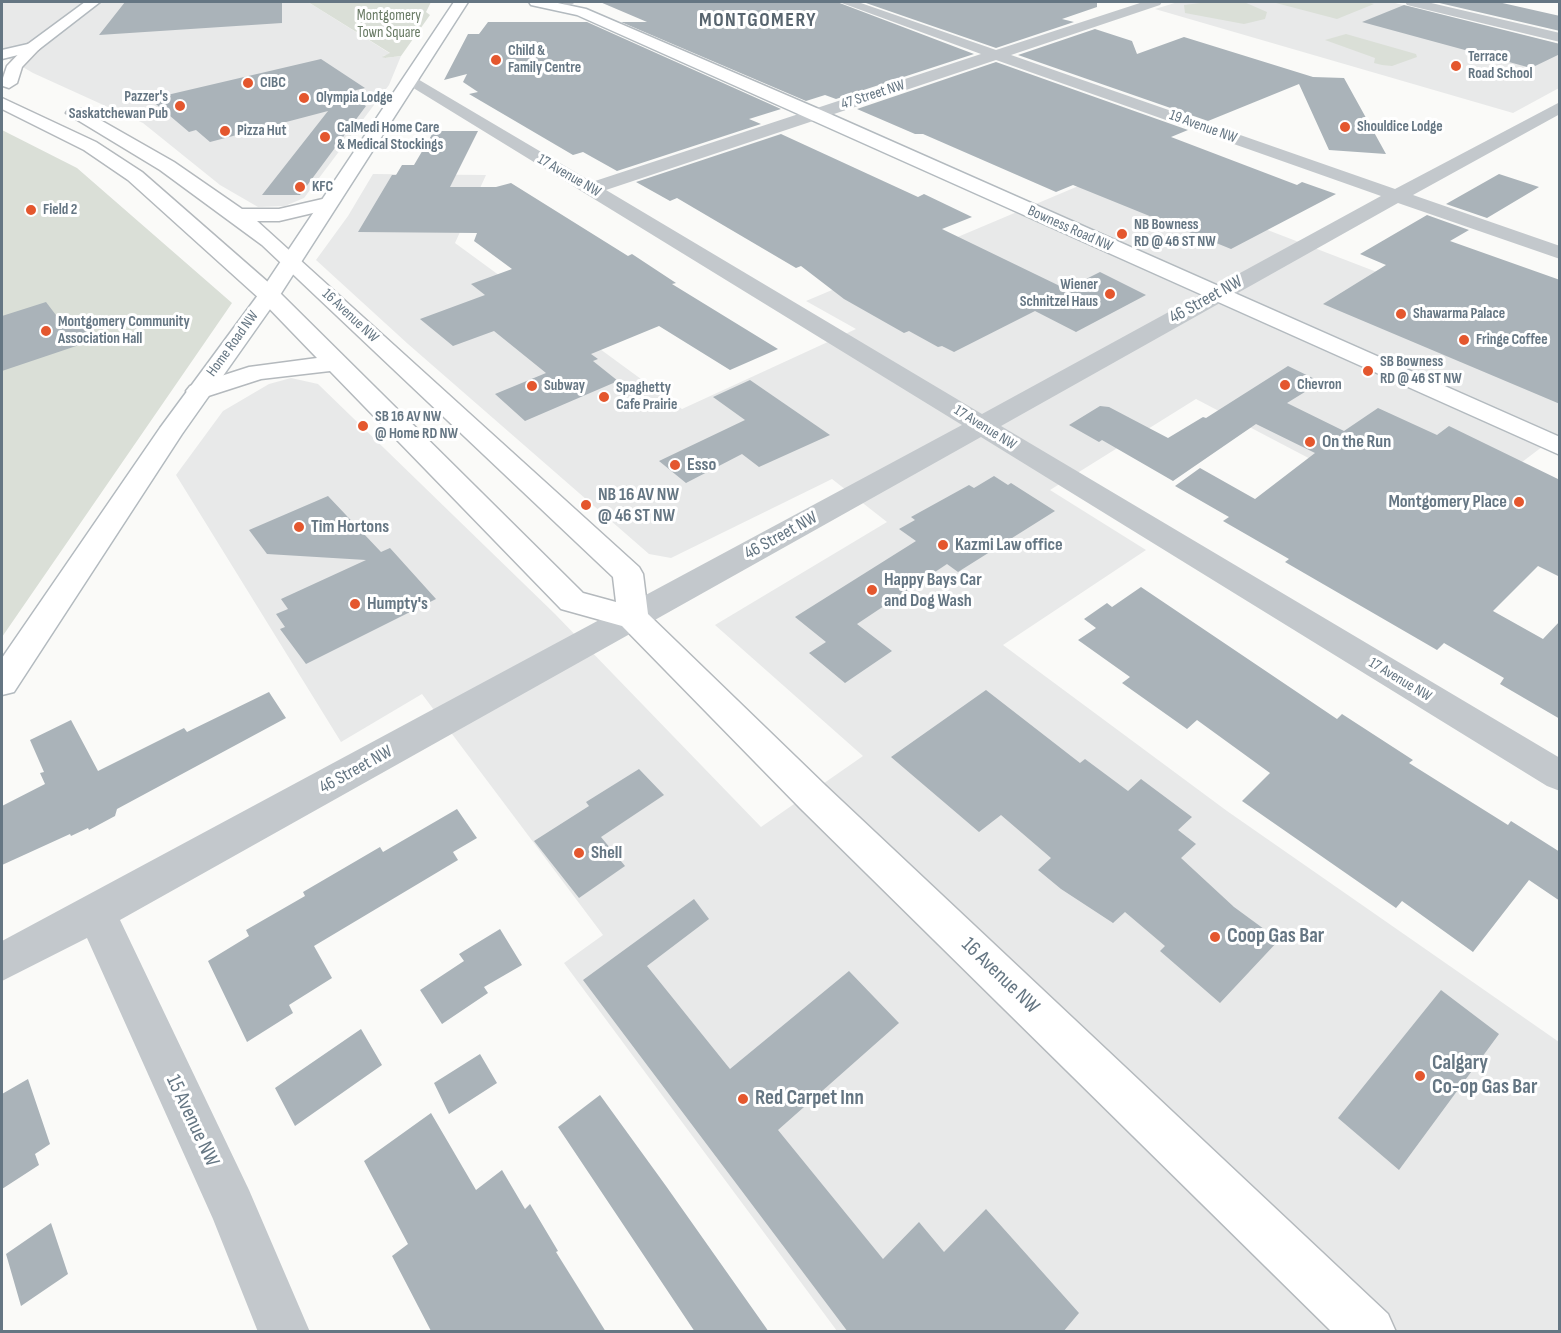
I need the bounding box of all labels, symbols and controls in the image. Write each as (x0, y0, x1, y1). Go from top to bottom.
park label: Montgomery Town Square (357, 7, 421, 42)
district label: MONTGOMERY (699, 9, 817, 33)
place label: Child & Family Centre (508, 42, 581, 77)
place label: Terrace Road School (1468, 48, 1533, 83)
marker: Child & Family Centre (489, 53, 503, 67)
marker: Terrace Road School (1449, 59, 1463, 73)
place label: CIBC (260, 74, 286, 92)
marker: CIBC (241, 76, 255, 90)
street label: 47 Street NW (839, 76, 907, 114)
place label: Pazzer's Saskatchewan Pub (69, 88, 168, 123)
place label: Olympia Lodge (316, 89, 393, 107)
marker: Olympia Lodge (297, 91, 311, 105)
marker: Pazzer's Saskatchewan Pub (173, 99, 187, 113)
street label: 19 Avenue NW (1167, 106, 1239, 148)
place label: Shouldice Lodge (1357, 118, 1443, 136)
place label: CalMedi Home Care & Medical Stockings (337, 119, 443, 154)
marker: Shouldice Lodge (1338, 120, 1352, 134)
place label: Pizza Hut (237, 122, 286, 140)
marker: Pizza Hut (218, 124, 232, 138)
marker: CalMedi Home Care & Medical Stockings (318, 130, 332, 144)
street label: 17 Avenue NW (534, 151, 604, 201)
place label: KFC (312, 178, 333, 196)
marker: KFC (293, 180, 307, 194)
place label: Field 2 (43, 201, 77, 219)
street label: Bowness Road NW (1025, 202, 1115, 256)
marker: Field 2 (24, 203, 38, 217)
place label: NB Bowness RD @ 46 ST NW (1134, 216, 1216, 251)
marker: NB Bowness RD @ 46 ST NW (1115, 227, 1129, 241)
street label: 46 Street NW (1166, 271, 1246, 329)
place label: Wiener Schnitzel Haus (1020, 276, 1098, 311)
street label: 16 Avenue NW (318, 285, 382, 347)
marker: Wiener Schnitzel Haus (1103, 287, 1117, 301)
place label: Shawarma Palace (1413, 305, 1505, 323)
marker: Shawarma Palace (1394, 307, 1408, 321)
street label: Home Road NW (203, 308, 263, 380)
place label: Montgomery Community Association Hall (58, 313, 190, 348)
marker: Montgomery Community Association Hall (39, 324, 53, 338)
place label: Fringe Coffee (1476, 331, 1548, 349)
marker: Fringe Coffee (1457, 333, 1471, 347)
place label: SB Bowness RD @ 46 ST NW (1380, 353, 1462, 388)
marker: SB Bowness RD @ 46 ST NW (1361, 364, 1375, 378)
place label: Chevron (1297, 376, 1342, 394)
place label: Subway (544, 377, 585, 395)
marker: Chevron (1278, 378, 1292, 392)
marker: Subway (525, 379, 539, 393)
place label: Spaghetty Cafe Prairie (616, 379, 677, 414)
marker: Spaghetty Cafe Prairie (597, 390, 611, 404)
street label: 17 Avenue NW (951, 402, 1019, 454)
place label: SB 16 AV NW @ Home RD NW (375, 408, 458, 443)
marker: SB 16 AV NW @ Home RD NW (356, 419, 370, 433)
place label: On the Run (1322, 431, 1391, 453)
marker: On the Run (1303, 435, 1317, 449)
place label: Esso (687, 454, 716, 476)
marker: Esso (668, 458, 682, 472)
place label: NB 16 AV NW @ 46 ST NW (598, 484, 679, 526)
place label: Montgomery Place (1388, 491, 1507, 513)
marker: Montgomery Place (1512, 495, 1526, 509)
marker: NB 16 AV NW @ 46 ST NW (579, 498, 593, 512)
street label: 46 Street NW (741, 507, 821, 565)
place label: Tim Hortons (311, 516, 389, 538)
marker: Tim Hortons (292, 520, 306, 534)
place label: Kazmi Law office (955, 534, 1063, 556)
marker: Kazmi Law office (936, 538, 950, 552)
place label: Happy Bays Car and Dog Wash (884, 569, 982, 612)
marker: Happy Bays Car and Dog Wash (865, 583, 879, 597)
place label: Humpty's (367, 593, 428, 615)
marker: Humpty's (348, 597, 362, 611)
street label: 17 Avenue NW (1365, 654, 1435, 706)
street label: 46 Street NW (316, 741, 396, 799)
place label: Shell (591, 842, 622, 864)
marker: Shell (572, 846, 586, 860)
place label: Coop Gas Bar (1227, 924, 1324, 950)
marker: Coop Gas Bar (1208, 930, 1222, 944)
street label: 16 Avenue NW (956, 933, 1044, 1019)
place label: Calgary Co-op Gas Bar (1432, 1051, 1537, 1101)
marker: Calgary Co-op Gas Bar (1413, 1069, 1427, 1083)
street label: 15 Avenue NW (160, 1071, 224, 1171)
place label: Red Carpet Inn (755, 1086, 864, 1112)
marker: Red Carpet Inn (736, 1092, 750, 1106)

